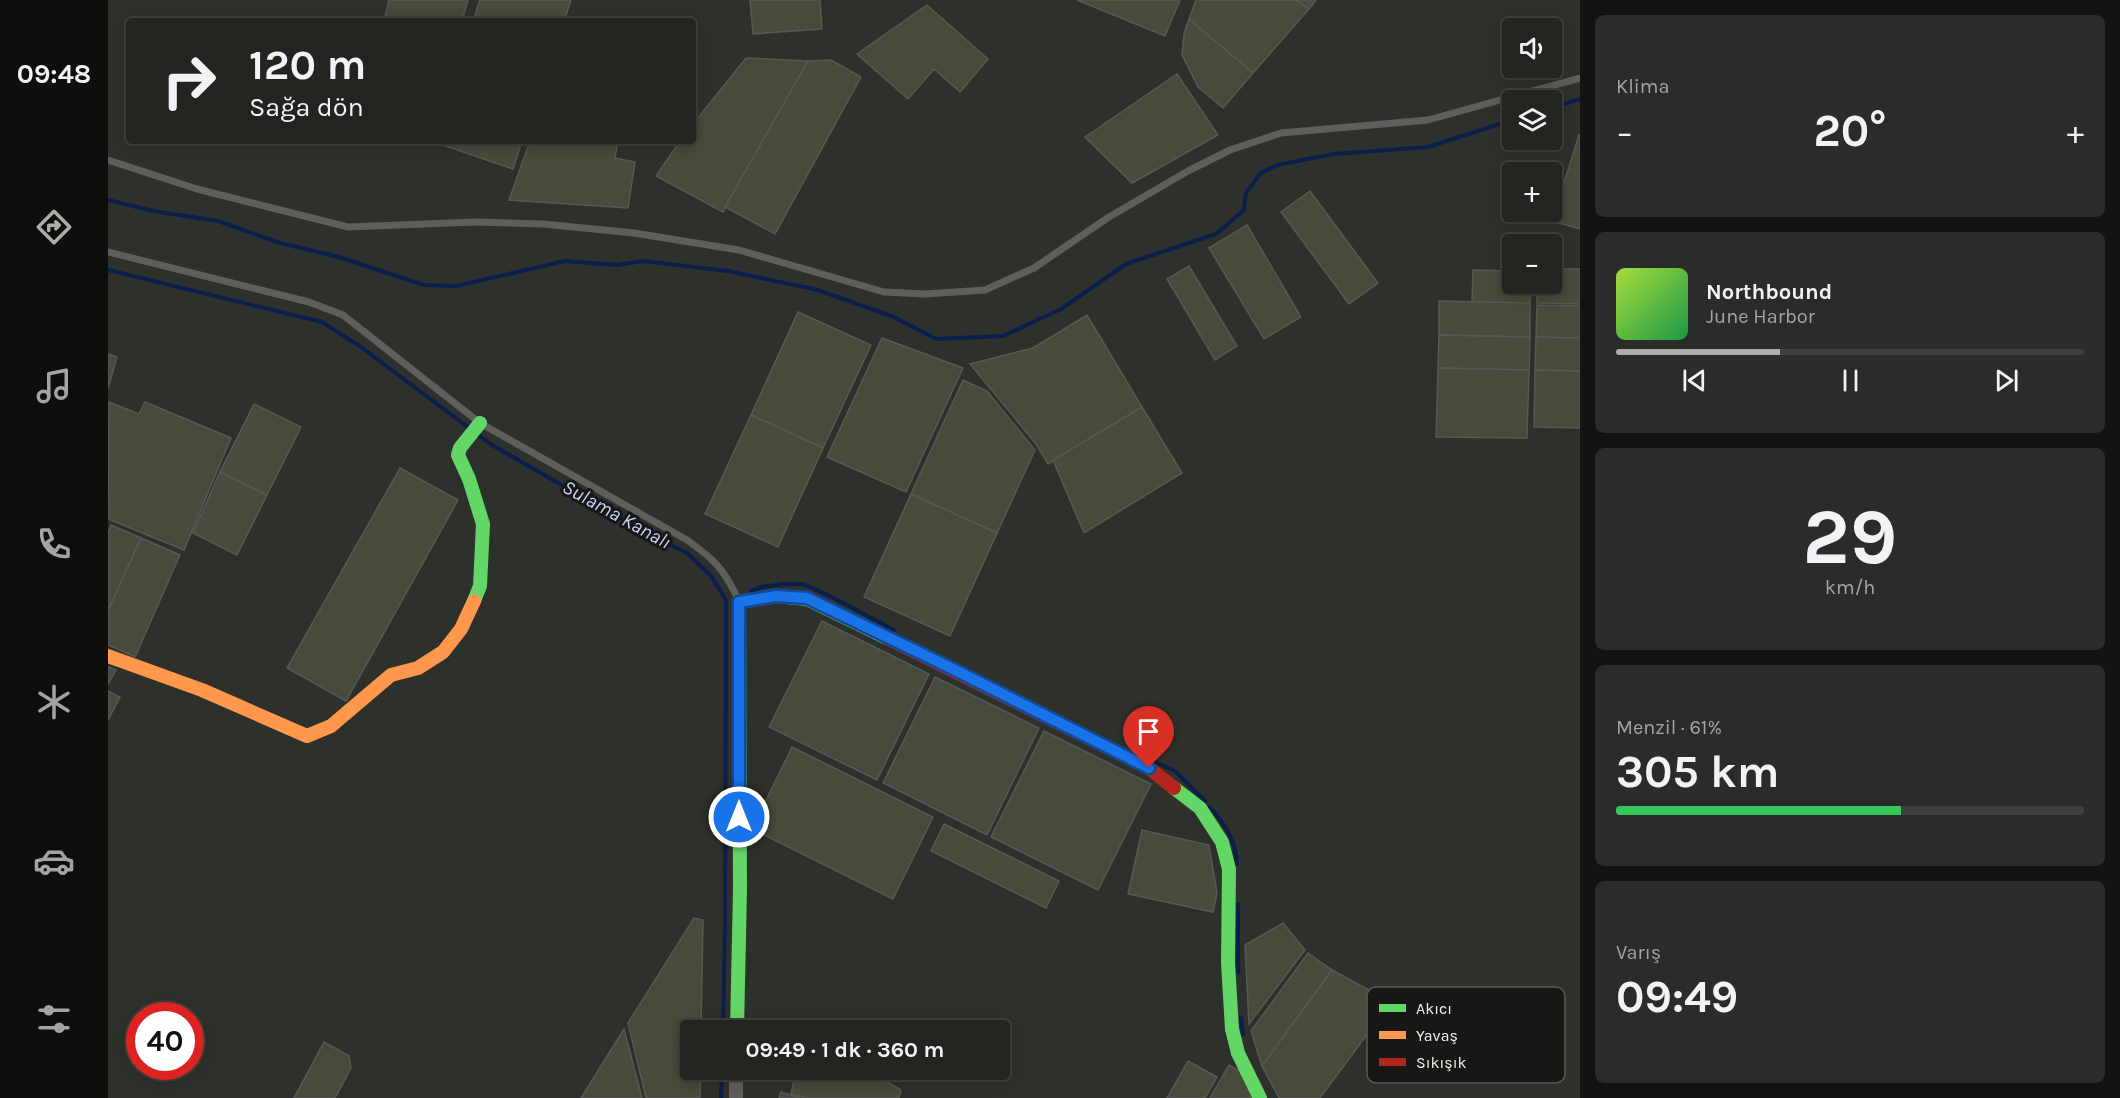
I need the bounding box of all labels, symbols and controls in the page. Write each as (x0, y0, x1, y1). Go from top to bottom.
map controls (1502, 18, 1562, 294)
button: sound (1502, 18, 1562, 78)
text: 120 m (249, 40, 366, 90)
icon: right (150, 42, 228, 120)
text: 09:48 (17, 58, 91, 90)
text: Klima (1616, 75, 1669, 98)
button: layers (1502, 90, 1562, 150)
text: Sağa dön (249, 91, 364, 123)
text: 20° (1813, 105, 1887, 157)
text: − (1616, 113, 1633, 151)
text: + (2067, 113, 2084, 151)
button: + (1502, 162, 1562, 222)
icon: directions (33, 206, 75, 248)
button: − (1502, 234, 1562, 294)
text: Northbound (1706, 279, 1832, 305)
text: June Harbor (1706, 305, 1815, 328)
icon: previous (1678, 364, 1711, 397)
icon: pause (1834, 364, 1867, 397)
icon: next (1990, 364, 2023, 397)
icon: music (33, 365, 75, 407)
water label: Sulama Kanalı (558, 475, 675, 554)
text: 29 (1803, 491, 1897, 583)
icon: phone (33, 523, 75, 565)
text: km/h (1825, 576, 1875, 599)
icon: climate (33, 681, 75, 723)
pin (1123, 706, 1174, 768)
icon: arrive (1132, 715, 1165, 748)
text: Menzil · 61% (1616, 716, 1722, 739)
text: 305 km (1616, 746, 1779, 798)
position arrow (707, 785, 771, 849)
icon: car (33, 840, 75, 882)
text: Varış (1616, 941, 1661, 964)
text: 09:49 (1616, 971, 1738, 1023)
legend (1367, 987, 1565, 1083)
icon: filters (33, 998, 75, 1040)
text: Akıcı (1416, 999, 1452, 1018)
speed limit sign: 40 (126, 1002, 204, 1080)
text: Yavaş (1416, 1026, 1458, 1045)
text: 09:49 · 1 dk · 360 m (746, 1037, 944, 1063)
text: Sıkışık (1416, 1053, 1466, 1072)

